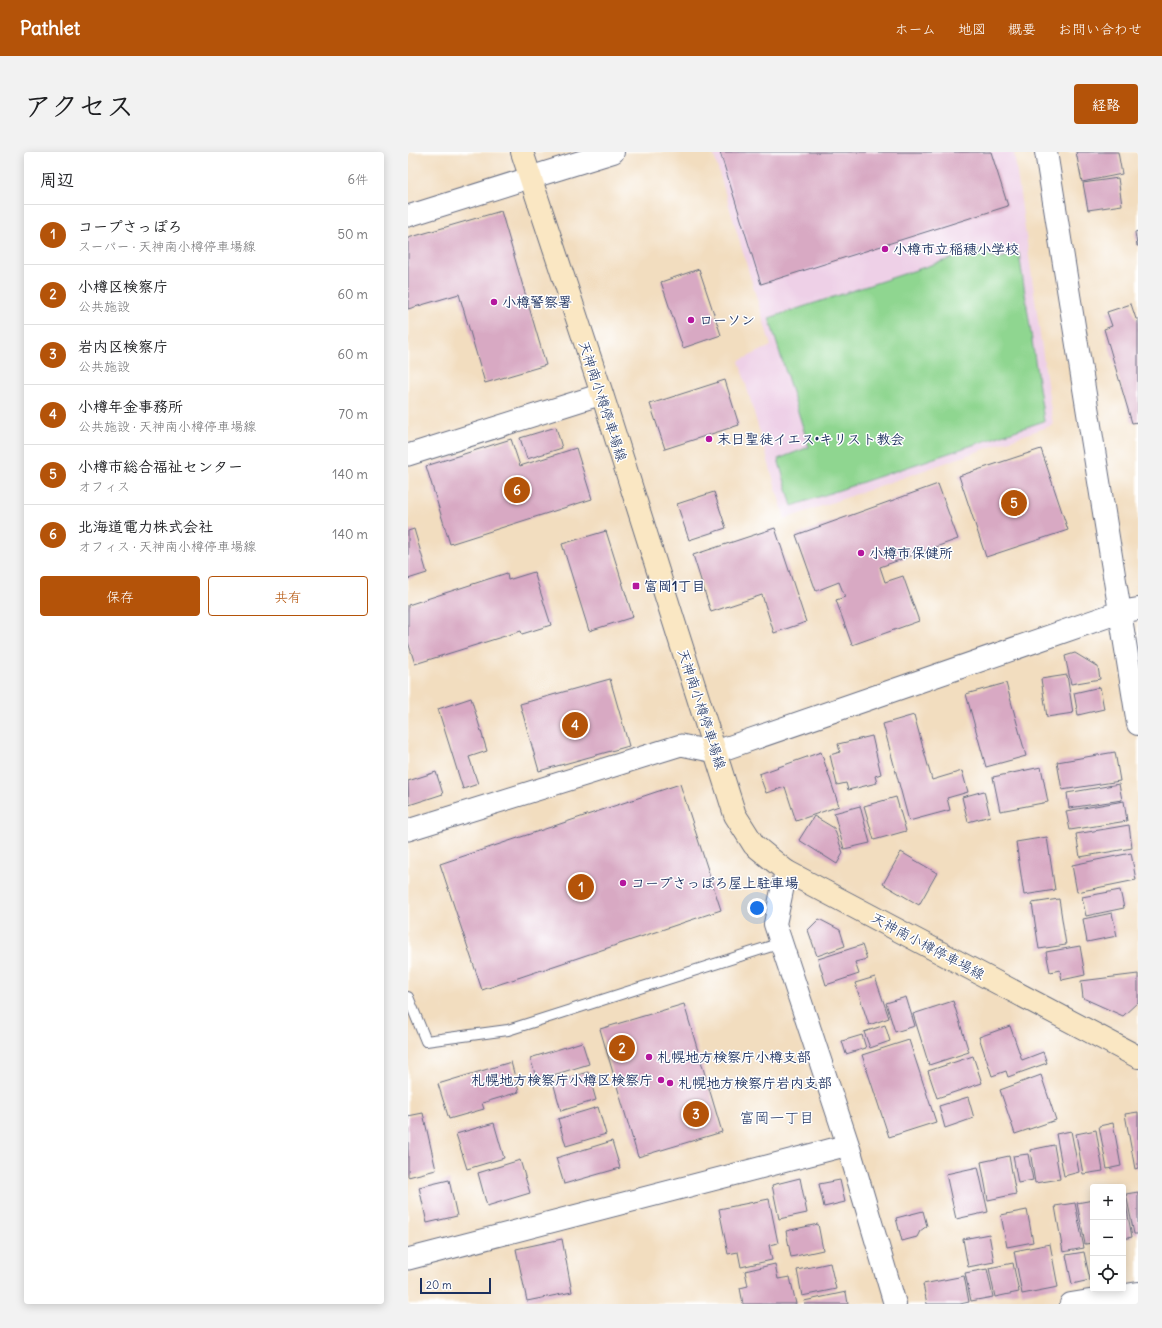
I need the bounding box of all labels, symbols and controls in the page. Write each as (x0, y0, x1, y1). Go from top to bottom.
text: Pathlet (20, 16, 80, 40)
text: ホーム (895, 20, 936, 38)
text: 地図 (958, 20, 986, 38)
text: 概要 (1008, 20, 1036, 38)
text: お問い合わせ (1058, 20, 1142, 38)
button: 経路 (1074, 84, 1138, 124)
text: アクセス (24, 88, 134, 124)
text: 周辺 (40, 169, 74, 191)
text: 6件 (347, 171, 368, 188)
text: コープさっぽろ (78, 217, 182, 236)
text: 1 (50, 226, 56, 243)
text: 50 m (337, 226, 368, 243)
text: スーパー · 天神南小樽停車場線 (78, 238, 256, 255)
place label: 小樽市立稲穂小学校 (893, 240, 1019, 258)
marker: 小樽市立稲穂小学校 (880, 244, 890, 254)
text: 小樽区検察庁 (78, 277, 168, 296)
text: 2 (49, 286, 57, 303)
text: 60 m (337, 286, 368, 303)
place label: 小樽警察署 (502, 293, 572, 311)
marker: 小樽警察署 (489, 297, 499, 307)
text: 公共施設 (78, 298, 130, 315)
place label: ローソン (699, 311, 755, 329)
marker: ローソン (686, 315, 696, 325)
text: 岩内区検察庁 (78, 337, 168, 356)
street label: 天神南小樽停車場線 (575, 338, 631, 464)
text: 3 (49, 346, 57, 363)
text: 60 m (337, 346, 368, 363)
text: 公共施設 (78, 358, 130, 375)
text: 小樽年金事務所 (78, 397, 183, 416)
text: 4 (49, 406, 57, 423)
text: 70 m (339, 406, 368, 423)
text: 公共施設 · 天神南小樽停車場線 (78, 418, 256, 435)
place label: 末日聖徒イエス•キリスト教会 (717, 430, 904, 448)
marker: 末日聖徒イエス•キリスト教会 (704, 434, 714, 444)
text: 小樽市総合福祉センター (78, 457, 243, 476)
text: 5 (49, 466, 57, 483)
text: 140 m (332, 466, 368, 483)
pin: 6 (504, 475, 530, 505)
text: オフィス (78, 478, 130, 495)
pin: 5 (1001, 488, 1027, 518)
text: 北海道電力株式会社 (78, 517, 213, 536)
text: 6 (49, 526, 57, 543)
text: 140 m (332, 526, 368, 543)
text: オフィス · 天神南小樽停車場線 (78, 538, 256, 555)
place label: 小樽市保健所 (869, 544, 953, 562)
marker: 小樽市保健所 (856, 548, 866, 558)
button: 保存 (40, 576, 200, 616)
button: 共有 (208, 576, 368, 616)
place label: 富岡1丁目 (644, 577, 706, 595)
marker: 富岡1丁目 (631, 581, 641, 591)
street label: 天神南小樽停車場線 (674, 646, 730, 772)
pin: 4 (562, 710, 588, 740)
pin: 1 (568, 872, 594, 902)
place label: コープさっぽろ屋上駐車場 (631, 874, 798, 892)
marker: コープさっぽろ屋上駐車場 (618, 878, 628, 888)
your location (747, 898, 767, 918)
street label: 天神南小樽停車場線 (868, 908, 988, 984)
pin: 2 (609, 1033, 635, 1063)
place label: 札幌地方検察庁小樽支部 (657, 1048, 811, 1066)
marker: 札幌地方検察庁小樽支部 (644, 1052, 654, 1062)
place label: 札幌地方検察庁小樽区検察庁 (471, 1071, 653, 1089)
place label: 札幌地方検察庁岩内支部 (678, 1074, 832, 1092)
marker: 札幌地方検察庁小樽区検察庁 (656, 1075, 666, 1085)
marker: 札幌地方検察庁岩内支部 (665, 1078, 675, 1088)
pin: 3 (683, 1099, 709, 1129)
district label: 富岡一丁目 (739, 1108, 815, 1127)
map controls (1090, 1184, 1126, 1292)
button: + (1090, 1184, 1126, 1220)
button: − (1090, 1220, 1126, 1256)
button: locate (1090, 1256, 1126, 1292)
scale bar (420, 1276, 491, 1295)
text: 20 m (426, 1278, 452, 1292)

